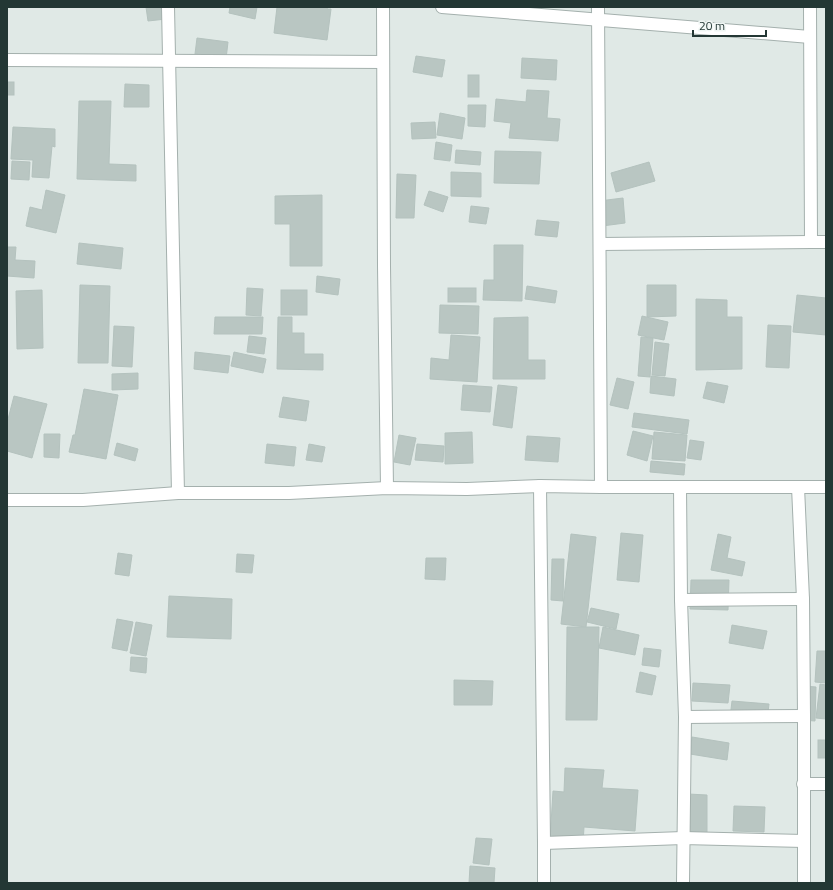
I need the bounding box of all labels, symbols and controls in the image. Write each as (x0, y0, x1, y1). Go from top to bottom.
scale bar (693, 12, 766, 38)
text: 20 m (699, 16, 725, 35)

